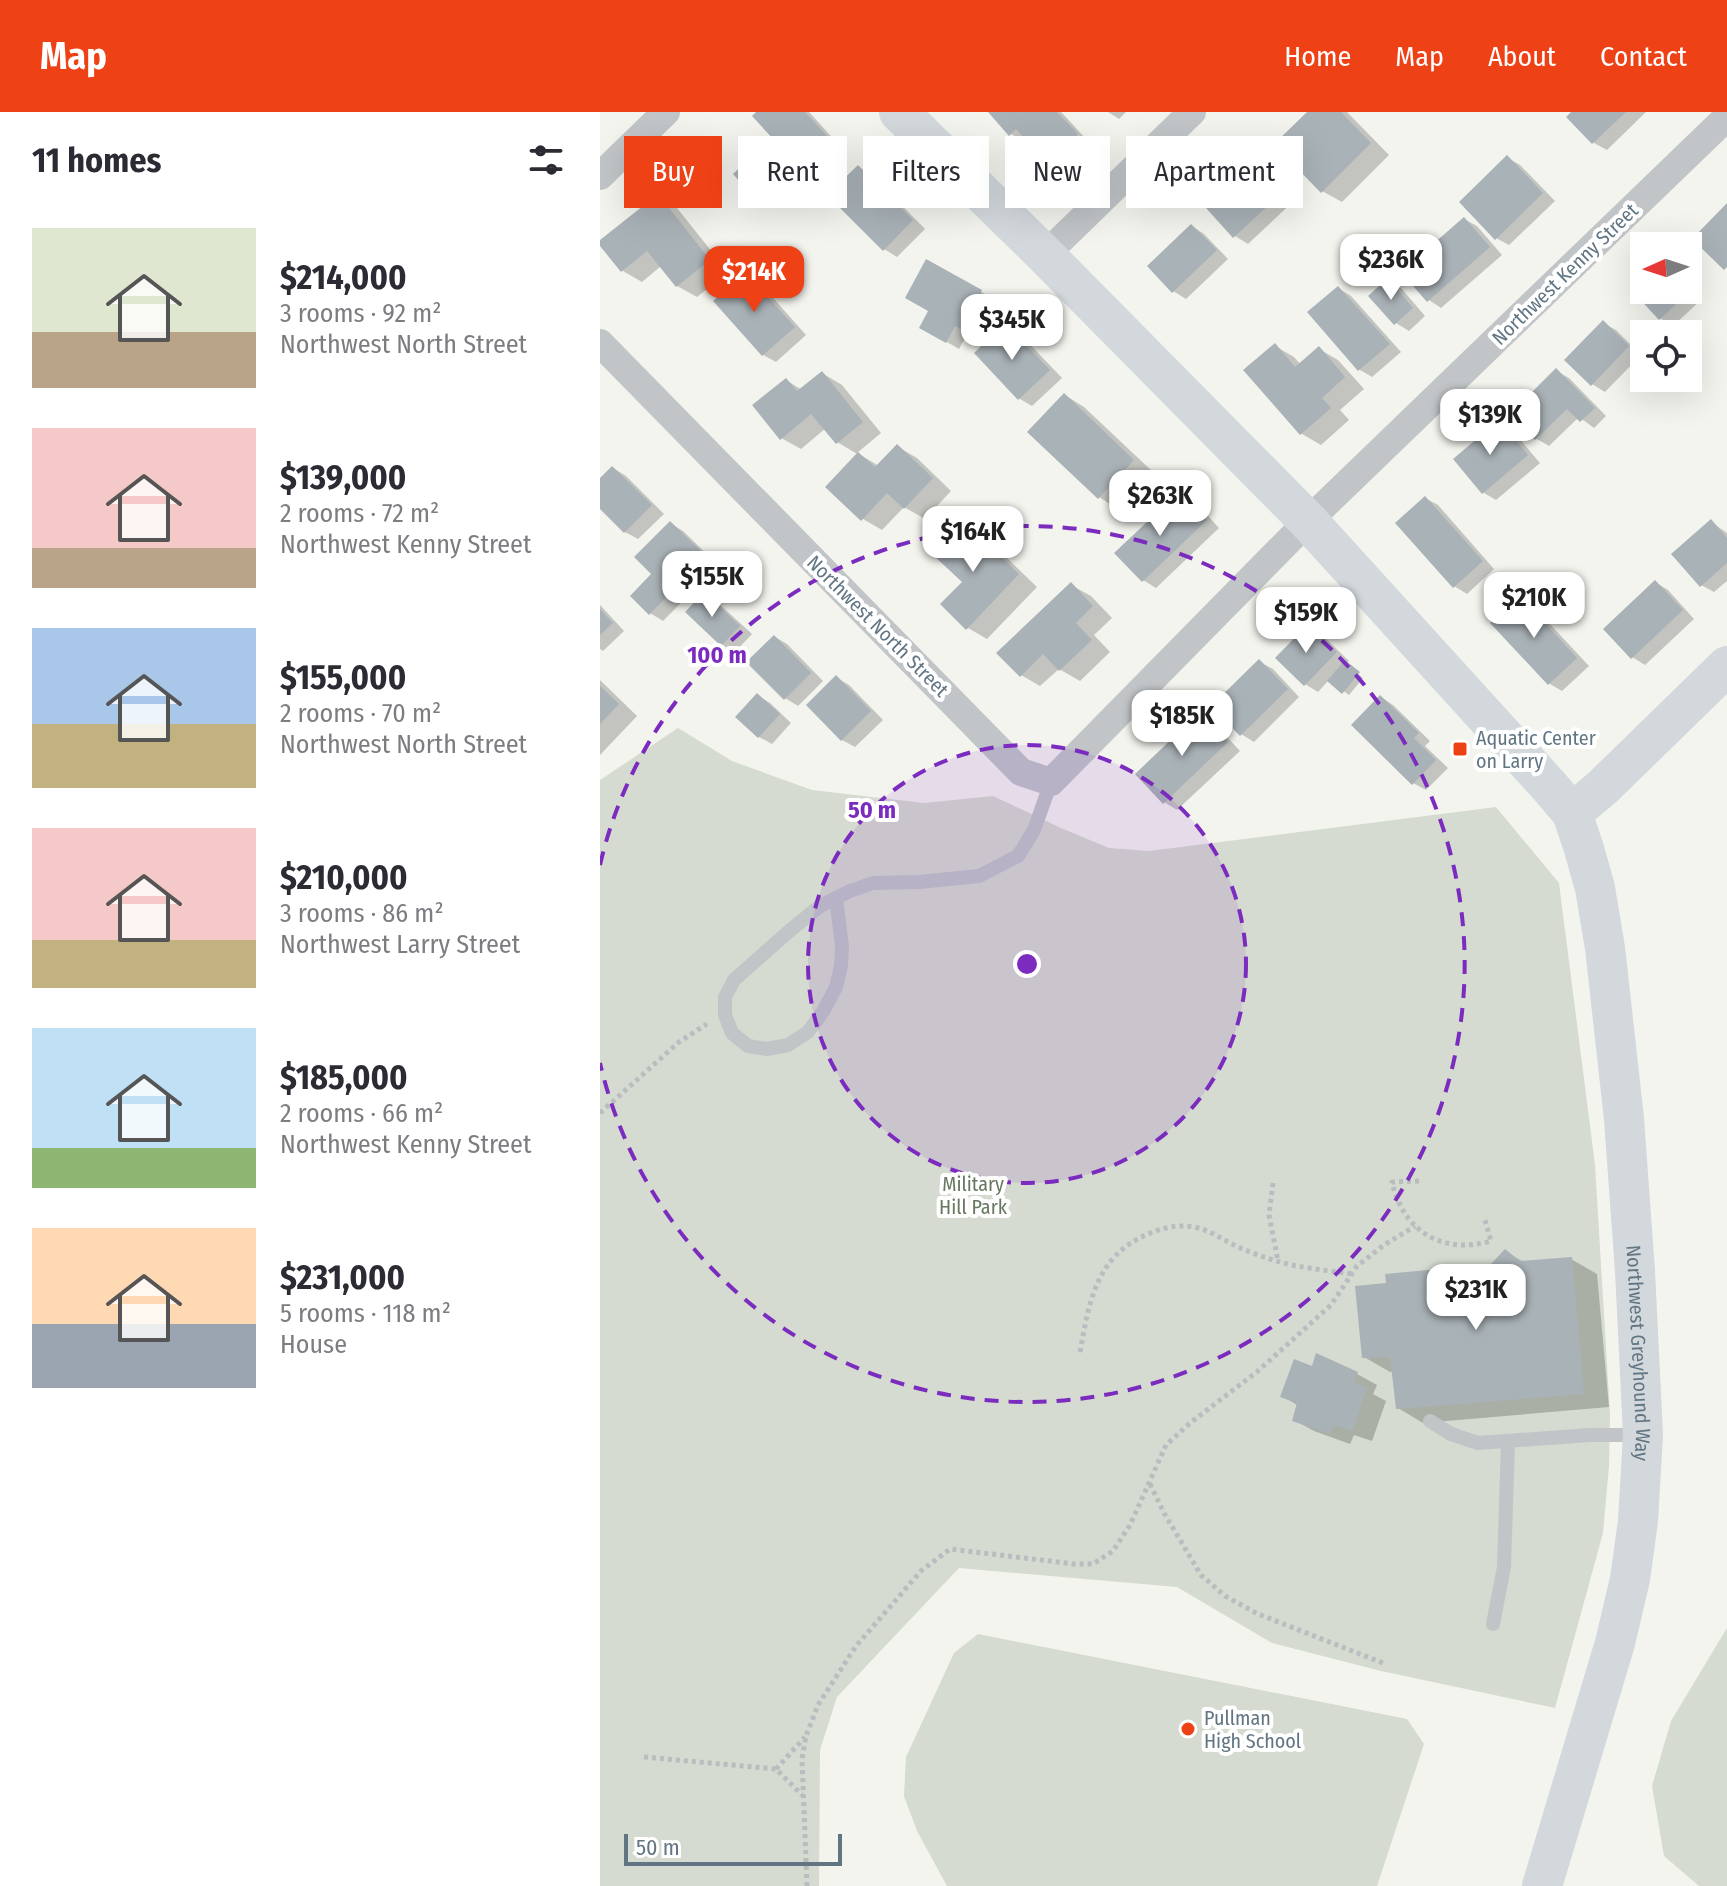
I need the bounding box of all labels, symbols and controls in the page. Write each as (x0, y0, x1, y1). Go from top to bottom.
text: Map (40, 33, 107, 79)
text: Home (1284, 40, 1351, 73)
text: Map (1395, 40, 1444, 73)
text: About (1488, 40, 1556, 73)
text: Contact (1600, 40, 1687, 73)
chip: Buy (624, 136, 722, 208)
chip: Rent (738, 136, 847, 208)
chip: Filters (863, 136, 989, 208)
chip: New (1005, 136, 1110, 208)
chip: Apartment (1126, 136, 1303, 208)
icon: filters (524, 138, 568, 182)
text: 11 homes (32, 140, 161, 181)
street label: Northwest Kenny Street (1487, 198, 1643, 350)
north arrow (1630, 232, 1702, 304)
map controls (1630, 232, 1702, 392)
pin: $236K (1335, 234, 1447, 302)
text: $236K (1358, 244, 1424, 275)
pin: $214K (698, 246, 810, 314)
text: $214K (722, 256, 786, 287)
text: $214,000 (280, 257, 407, 298)
icon: home (96, 260, 192, 356)
pin: $345K (956, 294, 1068, 362)
text: 3 rooms · 92 m² (280, 298, 441, 329)
text: $345K (979, 304, 1045, 335)
button: locate (1630, 320, 1702, 392)
text: Northwest North Street (280, 329, 527, 360)
pin: $139K (1434, 389, 1546, 457)
text: $139K (1458, 399, 1522, 430)
text: $139,000 (280, 457, 406, 498)
icon: home (96, 460, 192, 556)
pin: $263K (1104, 470, 1216, 538)
text: $263K (1127, 480, 1193, 511)
text: 2 rooms · 72 m² (280, 498, 439, 529)
pin: $164K (917, 506, 1029, 574)
text: $164K (940, 516, 1006, 547)
text: Northwest Kenny Street (280, 529, 531, 560)
street label: Northwest North Street (802, 550, 954, 702)
pin: $155K (656, 551, 768, 619)
text: $155K (680, 561, 744, 592)
pin: $210K (1478, 572, 1590, 640)
text: $210K (1502, 582, 1566, 613)
pin: $159K (1250, 587, 1362, 655)
text: $159K (1274, 597, 1338, 628)
text: 100 m (687, 641, 747, 669)
text: $155,000 (280, 657, 406, 698)
icon: home (96, 660, 192, 756)
pin: $185K (1126, 690, 1238, 758)
text: 2 rooms · 70 m² (280, 698, 441, 729)
text: $185K (1150, 700, 1214, 731)
place label: Aquatic Center on Larry (1476, 726, 1596, 773)
text: Northwest North Street (280, 729, 527, 760)
marker: Aquatic Center on Larry (1451, 740, 1469, 758)
text: 50 m (848, 796, 896, 824)
text: $210,000 (280, 857, 408, 898)
icon: home (96, 860, 192, 956)
text: 3 rooms · 86 m² (280, 898, 444, 929)
text: Northwest Larry Street (280, 929, 520, 960)
centre of rings (1013, 950, 1041, 978)
text: $185,000 (280, 1057, 408, 1098)
icon: home (96, 1060, 192, 1156)
text: 2 rooms · 66 m² (280, 1098, 443, 1129)
text: Northwest Kenny Street (280, 1129, 531, 1160)
park label: Military Hill Park (939, 1172, 1008, 1219)
street label: Northwest Greyhound Way (1621, 1244, 1655, 1462)
text: $231,000 (280, 1257, 405, 1298)
icon: home (96, 1260, 192, 1356)
pin: $231K (1420, 1264, 1532, 1332)
text: $231K (1445, 1274, 1507, 1305)
text: 5 rooms · 118 m² (280, 1298, 451, 1329)
text: House (280, 1329, 347, 1360)
place label: Pullman High School (1204, 1706, 1301, 1753)
marker: Pullman High School (1179, 1720, 1197, 1738)
scale bar (624, 1830, 842, 1866)
text: 50 m (636, 1834, 680, 1861)

